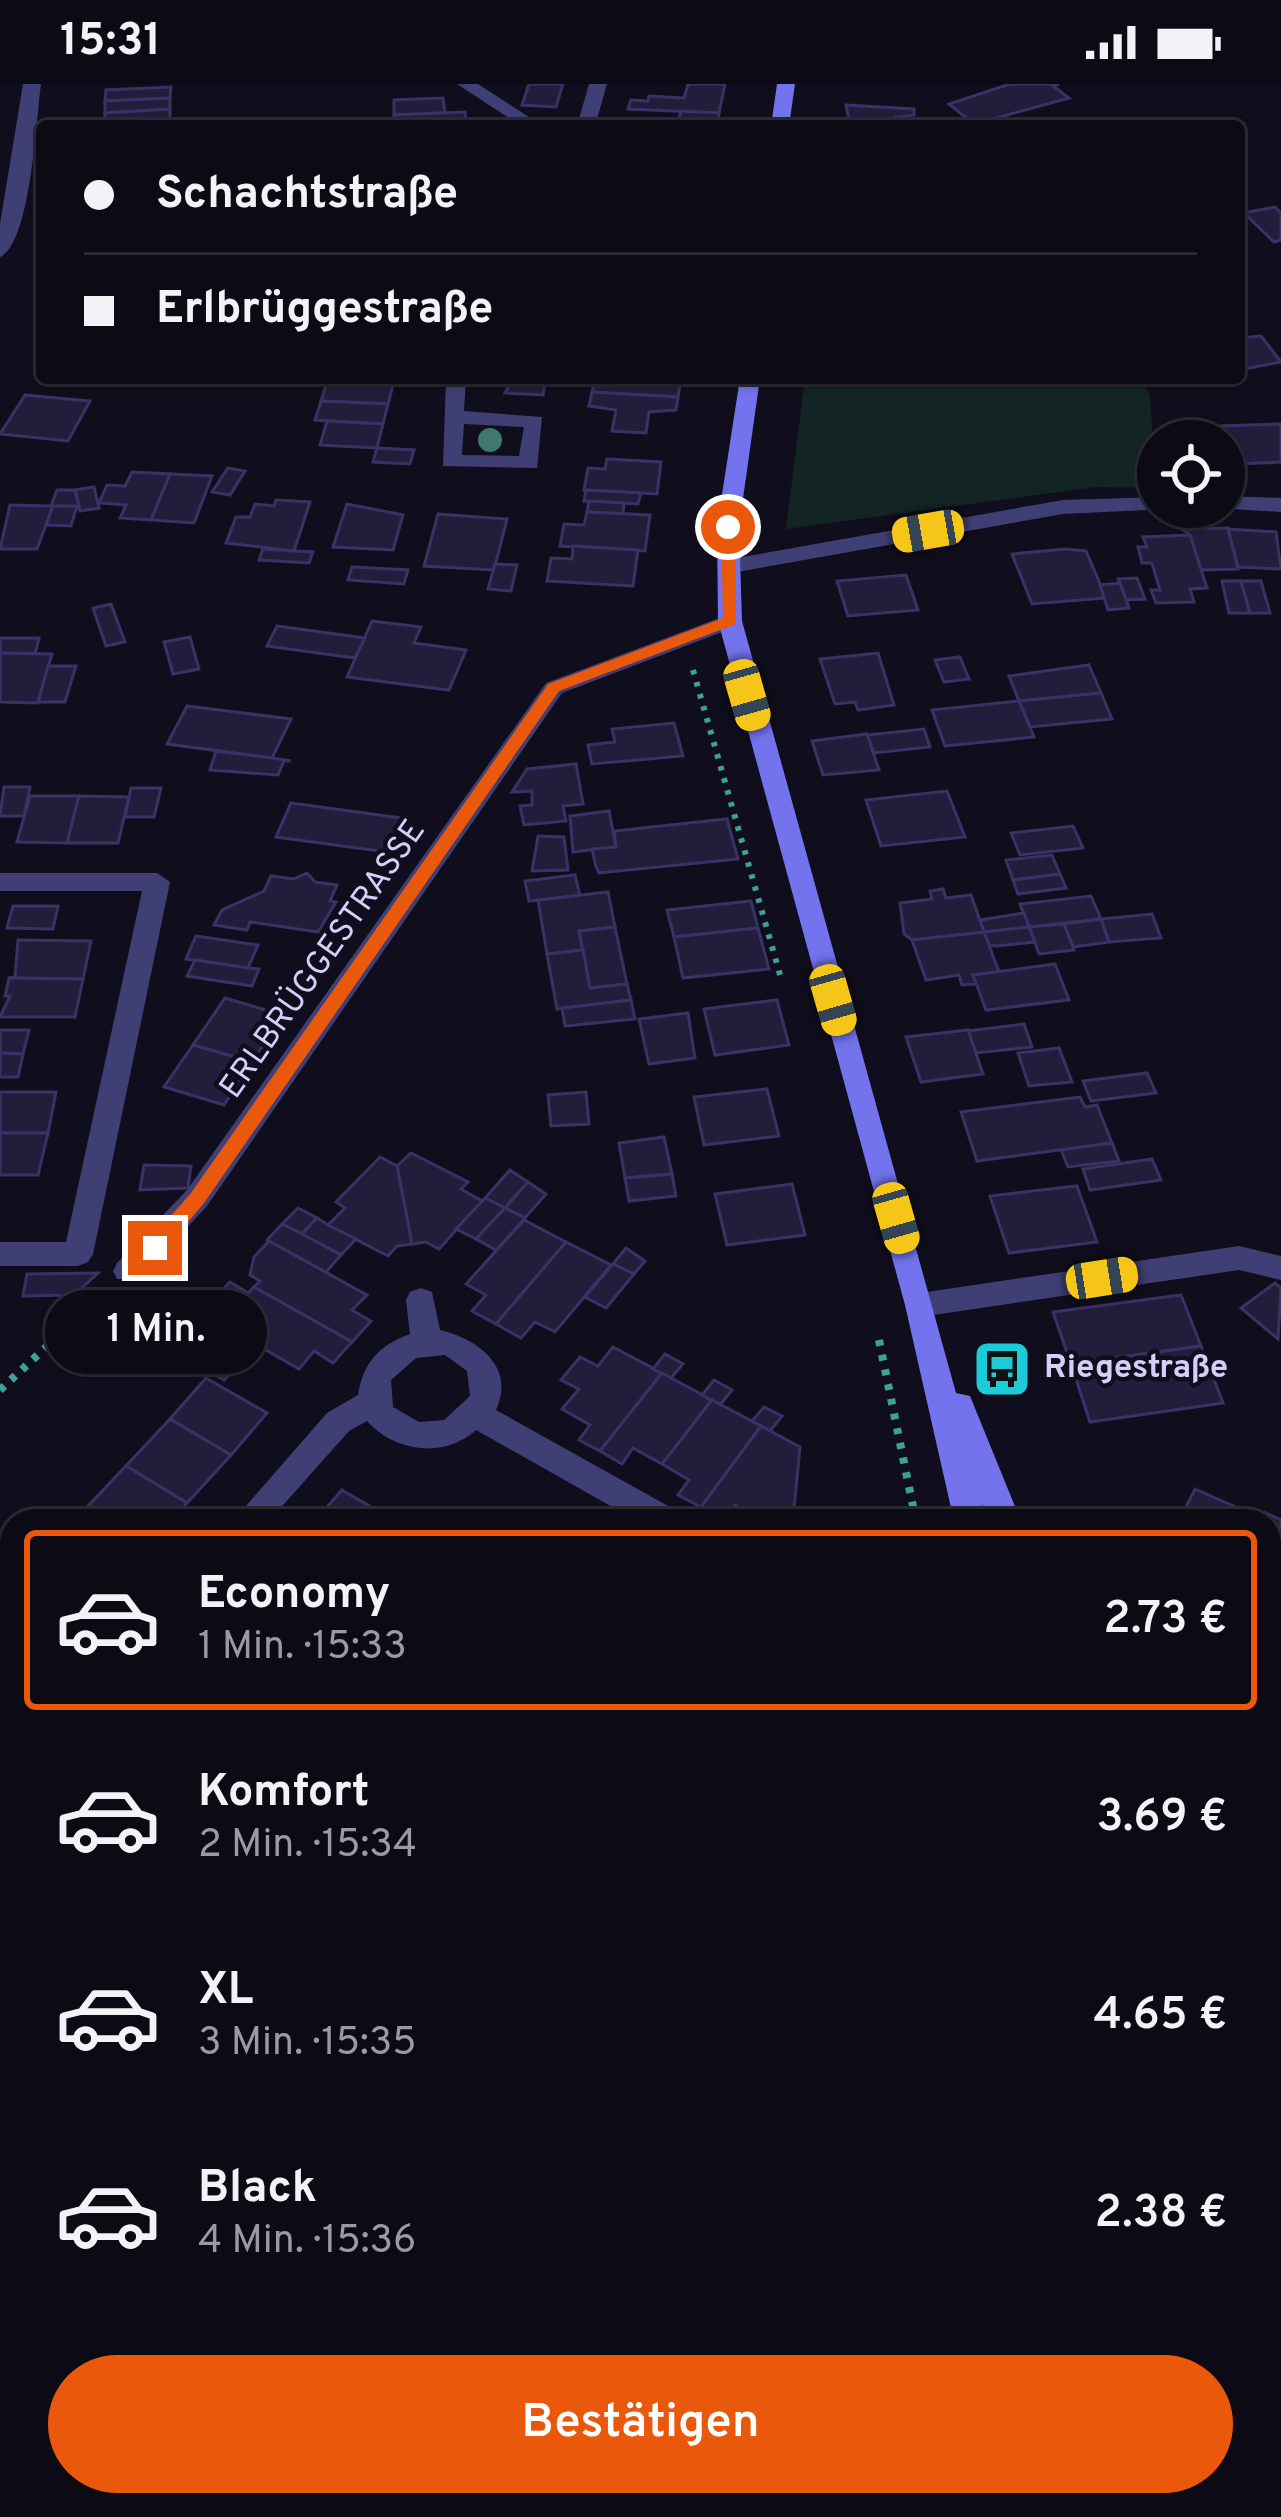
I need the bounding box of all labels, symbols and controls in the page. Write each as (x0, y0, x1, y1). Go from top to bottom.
text: 15:31 (60, 14, 161, 71)
text: Schachtstraße (156, 167, 458, 224)
text: Erlbrüggestraße (156, 282, 493, 339)
map controls (1137, 420, 1245, 528)
button: locate (1137, 420, 1245, 528)
route start (701, 500, 755, 554)
car (889, 507, 967, 555)
car (720, 655, 774, 735)
street label: ERLBRÜGGESTRASSE (211, 812, 436, 1108)
car (806, 960, 860, 1040)
car (869, 1178, 923, 1258)
route end (128, 1221, 182, 1275)
car (1064, 1255, 1140, 1301)
callout: 1 Min. (44, 1290, 266, 1374)
text: 1 Min. (106, 1307, 206, 1356)
bus stop icon: Riegestraße (971, 1338, 1033, 1400)
place label: Riegestraße (1044, 1348, 1228, 1390)
icon: car (54, 1566, 162, 1674)
text: Economy (198, 1567, 390, 1624)
text: 2.73 € (1103, 1592, 1227, 1649)
text: 1 Min. · 15:33 (198, 1624, 407, 1673)
icon: car (54, 1764, 162, 1872)
text: Komfort (198, 1765, 370, 1822)
text: 3.69 € (1096, 1790, 1227, 1847)
text: 2 Min. · 15:34 (198, 1822, 417, 1871)
icon: car (54, 1962, 162, 2070)
text: XL (198, 1963, 253, 2020)
text: 4.65 € (1093, 1988, 1227, 2045)
text: 3 Min. · 15:35 (198, 2020, 416, 2069)
icon: car (54, 2160, 162, 2268)
text: Black (198, 2161, 317, 2218)
text: 2.38 € (1094, 2186, 1227, 2243)
text: 4 Min. · 15:36 (198, 2218, 416, 2267)
button: Bestätigen (48, 2355, 1233, 2493)

